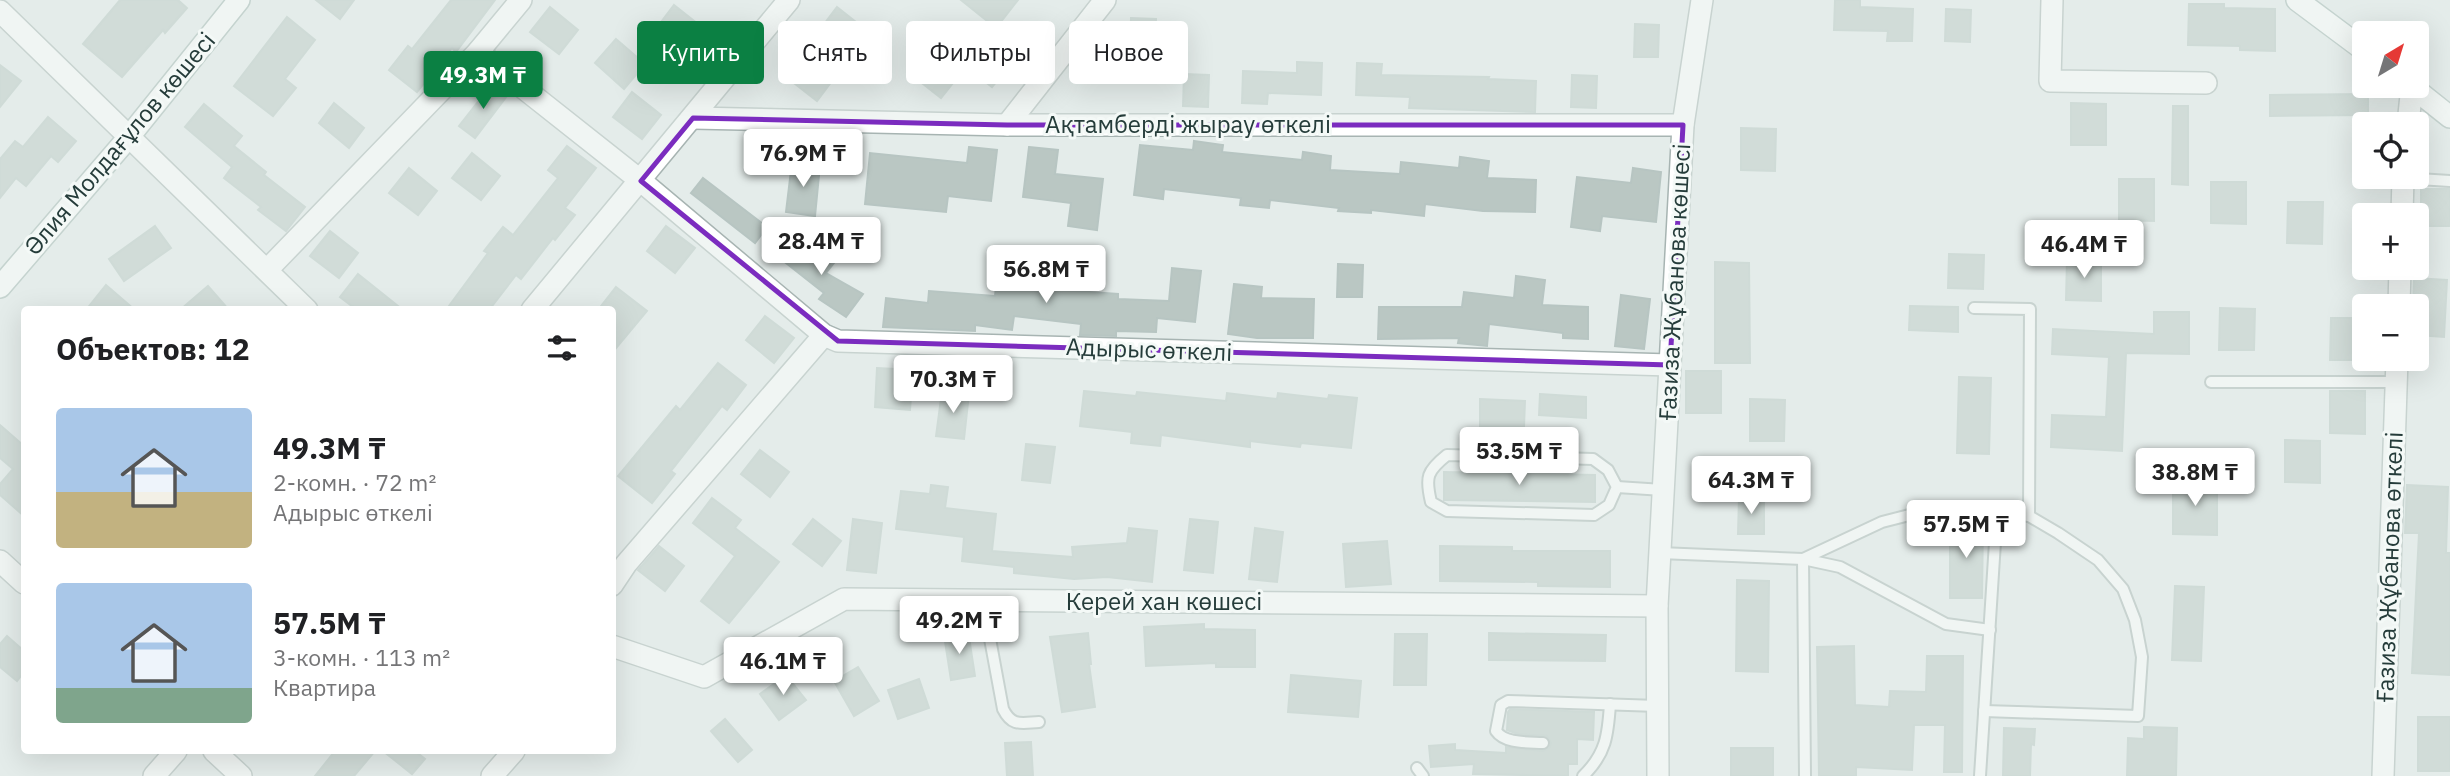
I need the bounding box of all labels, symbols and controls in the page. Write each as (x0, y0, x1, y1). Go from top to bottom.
chip: Купить (637, 21, 764, 84)
chip: Снять (778, 21, 892, 84)
chip: Фильтры (906, 21, 1055, 84)
chip: Новое (1069, 21, 1188, 84)
north arrow (2352, 21, 2429, 98)
map controls (2352, 21, 2429, 371)
street label: Әлия Молдағұлов көшесі (16, 25, 222, 262)
pin: 49.3M ₸ (418, 52, 548, 111)
text: 49.3M ₸ (440, 59, 526, 89)
street label: Ақтамберді жырау өткелі (1045, 108, 1331, 140)
button: locate (2352, 112, 2429, 189)
pin: 76.9M ₸ (738, 130, 868, 189)
text: 76.9M ₸ (760, 137, 846, 167)
street label: Ғазиза Жұбанова көшесі (1651, 143, 1697, 421)
button: + (2352, 203, 2429, 280)
pin: 28.4M ₸ (756, 218, 886, 277)
pin: 46.4M ₸ (2019, 220, 2149, 280)
text: 28.4M ₸ (778, 225, 864, 255)
text: 46.4M ₸ (2041, 228, 2127, 258)
pin: 56.8M ₸ (981, 246, 1111, 305)
text: 56.8M ₸ (1003, 253, 1089, 283)
button: − (2352, 294, 2429, 371)
text: Объектов: 12 (56, 329, 250, 368)
icon: filters (543, 329, 581, 367)
street label: Адырыс өткелі (1065, 330, 1233, 368)
pin: 70.3M ₸ (888, 356, 1018, 415)
text: 70.3M ₸ (910, 363, 996, 393)
text: 49.3M ₸ (273, 428, 386, 467)
pin: 53.5M ₸ (1454, 428, 1584, 487)
street label: Ғазиза Жұбанова өткелі (2368, 431, 2410, 703)
text: 53.5M ₸ (1476, 435, 1562, 465)
icon: home (112, 436, 196, 520)
pin: 38.8M ₸ (2130, 448, 2260, 508)
pin: 64.3M ₸ (1686, 456, 1816, 516)
text: 38.8M ₸ (2152, 456, 2238, 486)
text: 64.3M ₸ (1708, 464, 1794, 494)
text: 2-комн. · 72 m² (273, 467, 436, 497)
text: Адырыс өткелі (273, 497, 433, 527)
pin: 57.5M ₸ (1901, 500, 2031, 560)
text: 57.5M ₸ (1923, 508, 2009, 538)
street label: Керей хан көшесі (1066, 585, 1262, 617)
pin: 49.2M ₸ (894, 596, 1024, 656)
text: 57.5M ₸ (273, 603, 386, 642)
text: 49.2M ₸ (916, 604, 1002, 634)
icon: home (112, 611, 196, 695)
pin: 46.1M ₸ (718, 638, 848, 697)
text: 3-комн. · 113 m² (273, 642, 450, 672)
text: 46.1M ₸ (740, 645, 826, 675)
text: Квартира (273, 672, 376, 702)

